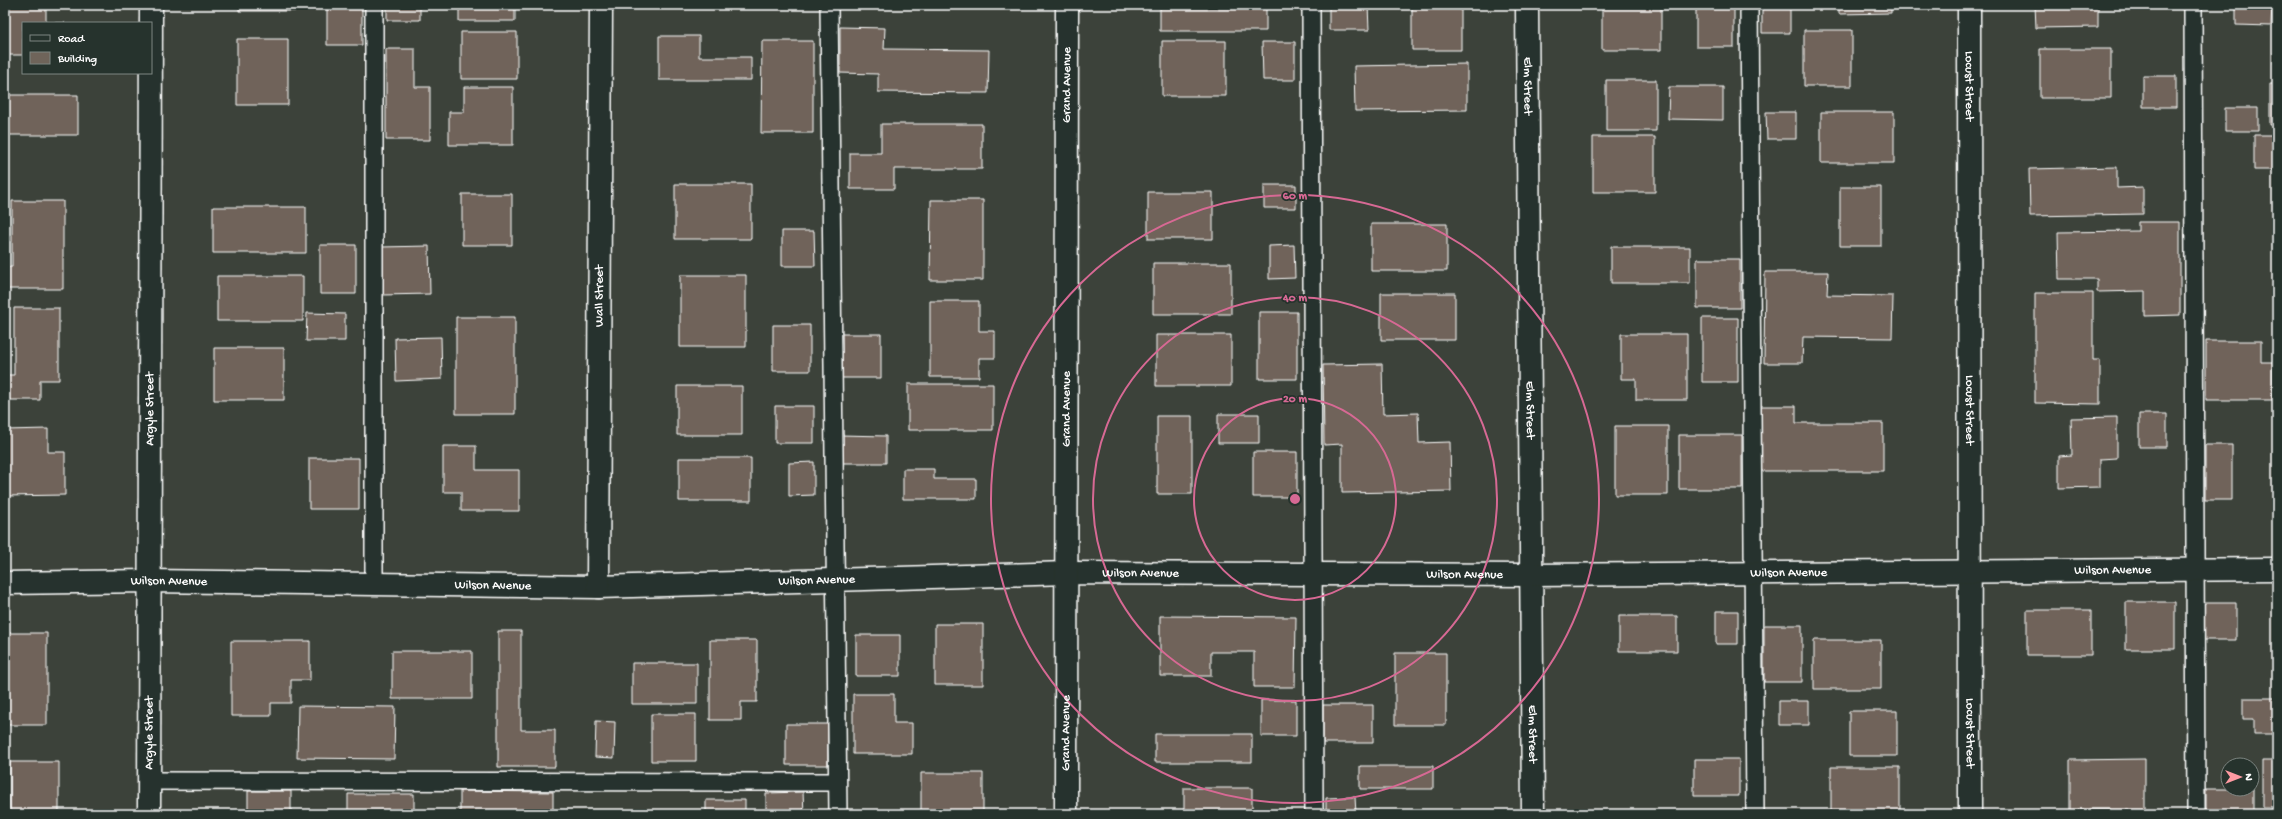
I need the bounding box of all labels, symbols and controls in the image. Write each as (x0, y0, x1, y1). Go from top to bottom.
legend (22, 22, 152, 74)
text: Road (58, 33, 85, 47)
street label: Grand Avenue (1059, 47, 1074, 123)
street label: Locust Street (1962, 51, 1977, 123)
text: Building (57, 53, 97, 67)
street label: Elm Street (1520, 57, 1535, 117)
text: 60 m (1283, 190, 1308, 204)
street label: Wall Street (592, 263, 607, 327)
text: 40 m (1282, 292, 1307, 306)
street label: Argyle Street (142, 371, 158, 446)
street label: Grand Avenue (1059, 371, 1074, 447)
street label: Locust Street (1962, 375, 1977, 447)
street label: Elm Street (1522, 381, 1538, 441)
text: 20 m (1283, 393, 1308, 407)
centre of rings (1288, 492, 1302, 506)
street label: Wilson Avenue (2074, 563, 2151, 578)
street label: Wilson Avenue (1750, 565, 1827, 581)
street label: Wilson Avenue (1102, 566, 1179, 581)
street label: Wilson Avenue (1426, 567, 1503, 582)
street label: Wilson Avenue (778, 572, 856, 589)
street label: Wilson Avenue (131, 573, 208, 589)
street label: Wilson Avenue (454, 578, 532, 594)
street label: Argyle Street (142, 695, 157, 770)
street label: Grand Avenue (1059, 695, 1074, 771)
street label: Locust Street (1962, 698, 1977, 770)
street label: Elm Street (1525, 705, 1540, 765)
north arrow (2220, 757, 2260, 797)
text: N (2242, 773, 2254, 781)

